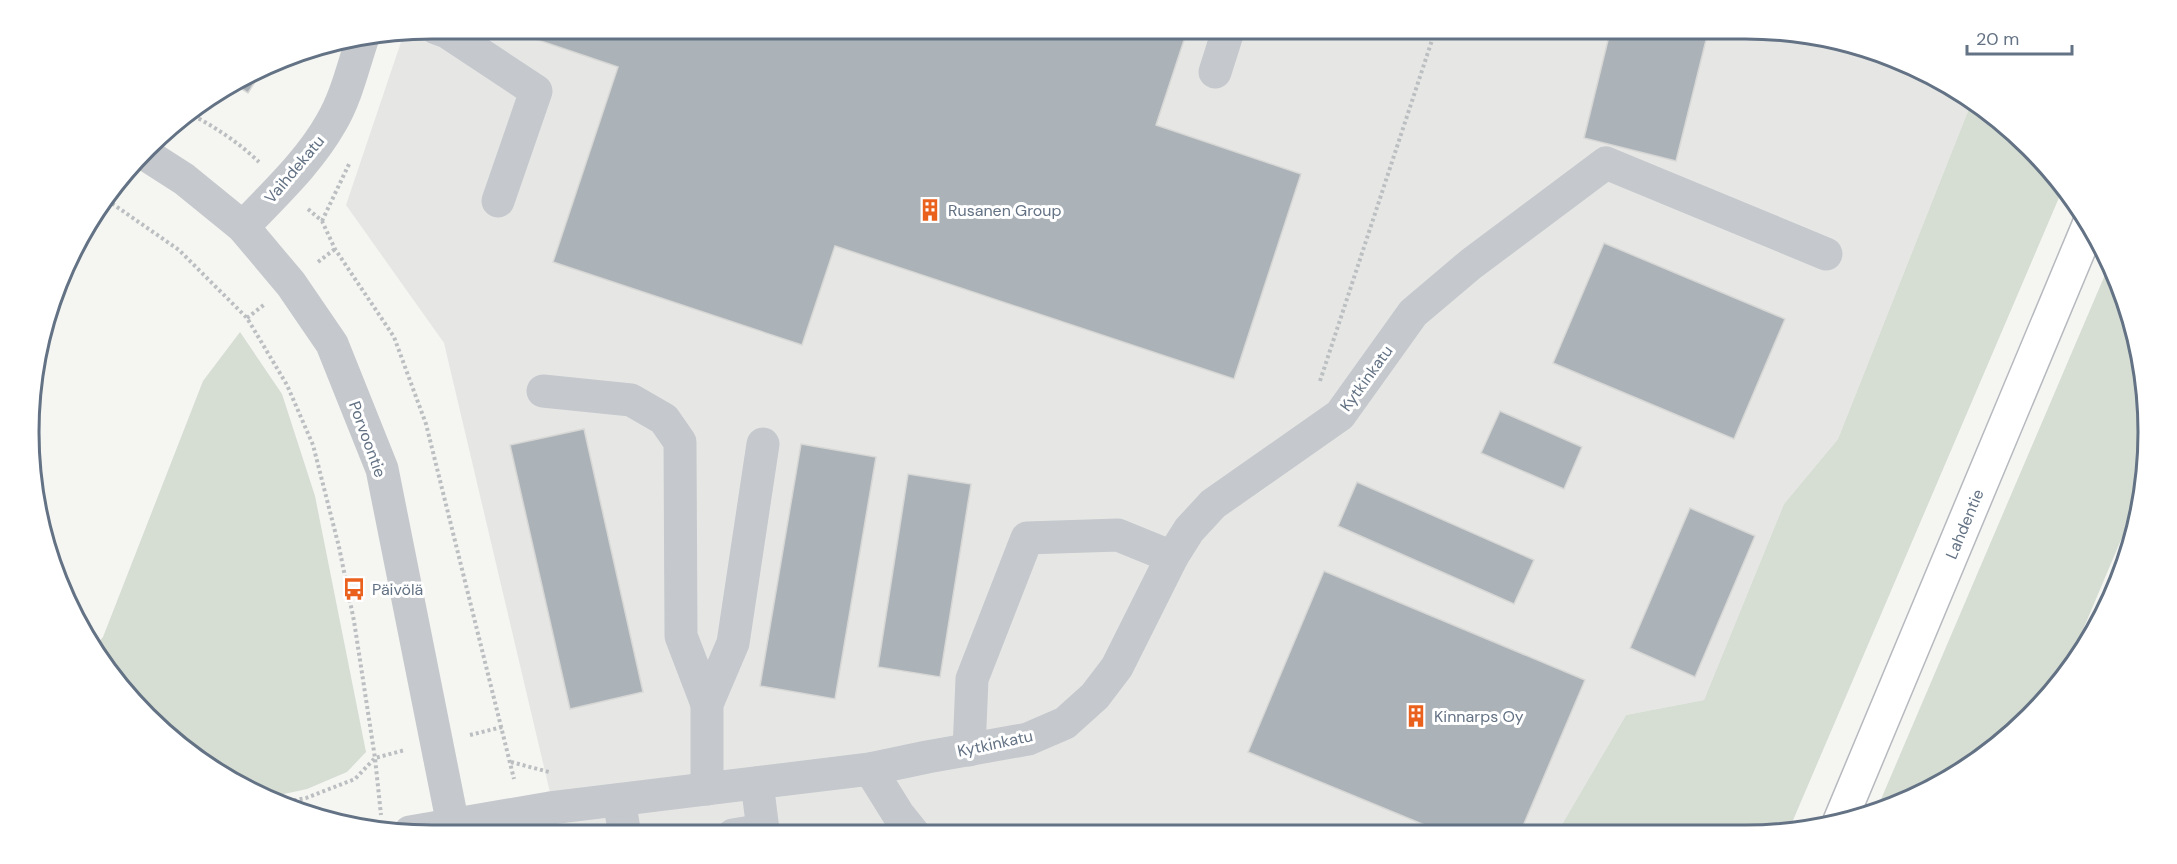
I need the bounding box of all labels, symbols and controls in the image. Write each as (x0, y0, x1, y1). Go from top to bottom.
scale bar (1967, 18, 2072, 56)
text: 20 m (1976, 27, 2019, 51)
street label: Vaihdekatu (260, 131, 329, 208)
building icon: Rusanen Group (917, 197, 943, 223)
place label: Rusanen Group (948, 200, 1062, 221)
street label: Kytkinkatu (1335, 341, 1397, 416)
street label: Porvoontie (344, 398, 391, 480)
street label: Lahdentie (1941, 486, 1989, 562)
bus stop icon: Päivölä (341, 576, 367, 602)
place label: Päivölä (372, 579, 423, 600)
building icon: Kinnarps Oy (1403, 703, 1429, 729)
place label: Kinnarps Oy (1434, 706, 1524, 727)
street label: Kytkinkatu (955, 725, 1035, 762)

